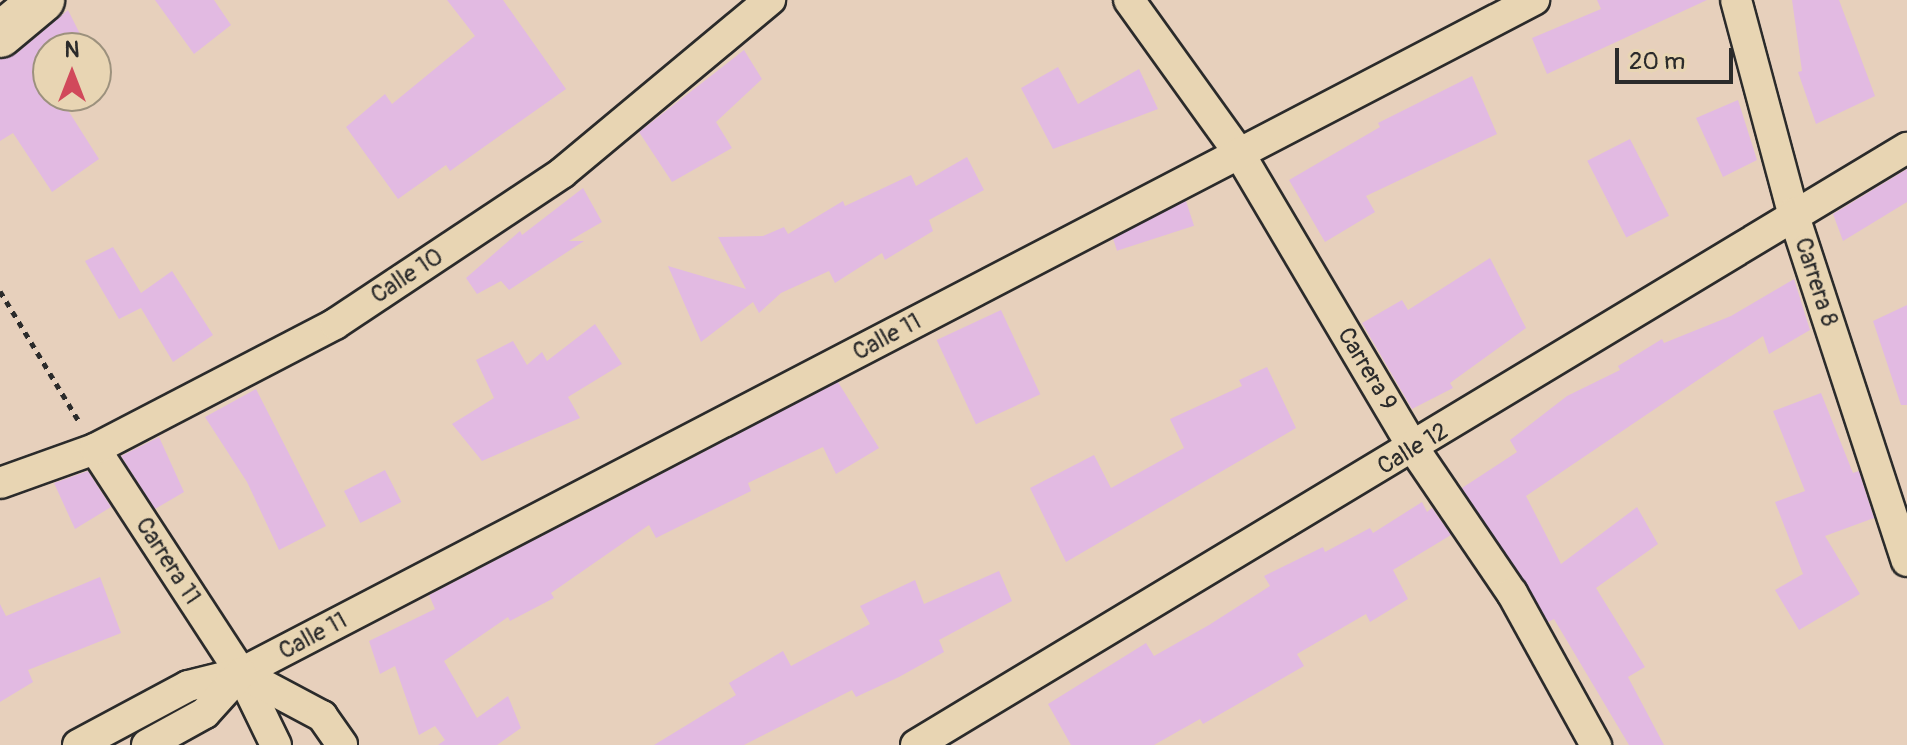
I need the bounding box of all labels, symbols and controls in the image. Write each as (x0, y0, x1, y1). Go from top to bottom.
north arrow (32, 32, 112, 112)
scale bar (1619, 32, 1737, 82)
text: N (65, 36, 79, 64)
text: 20 m (1629, 47, 1685, 76)
street label: Carrera 8 (1788, 234, 1844, 330)
street label: Calle 10 (366, 242, 448, 310)
street label: Calle 11 (848, 307, 926, 367)
street label: Carrera 9 (1331, 322, 1403, 416)
street label: Calle 12 (1372, 417, 1454, 481)
street label: Carrera 11 (129, 512, 207, 610)
street label: Calle 11 (274, 606, 352, 666)

